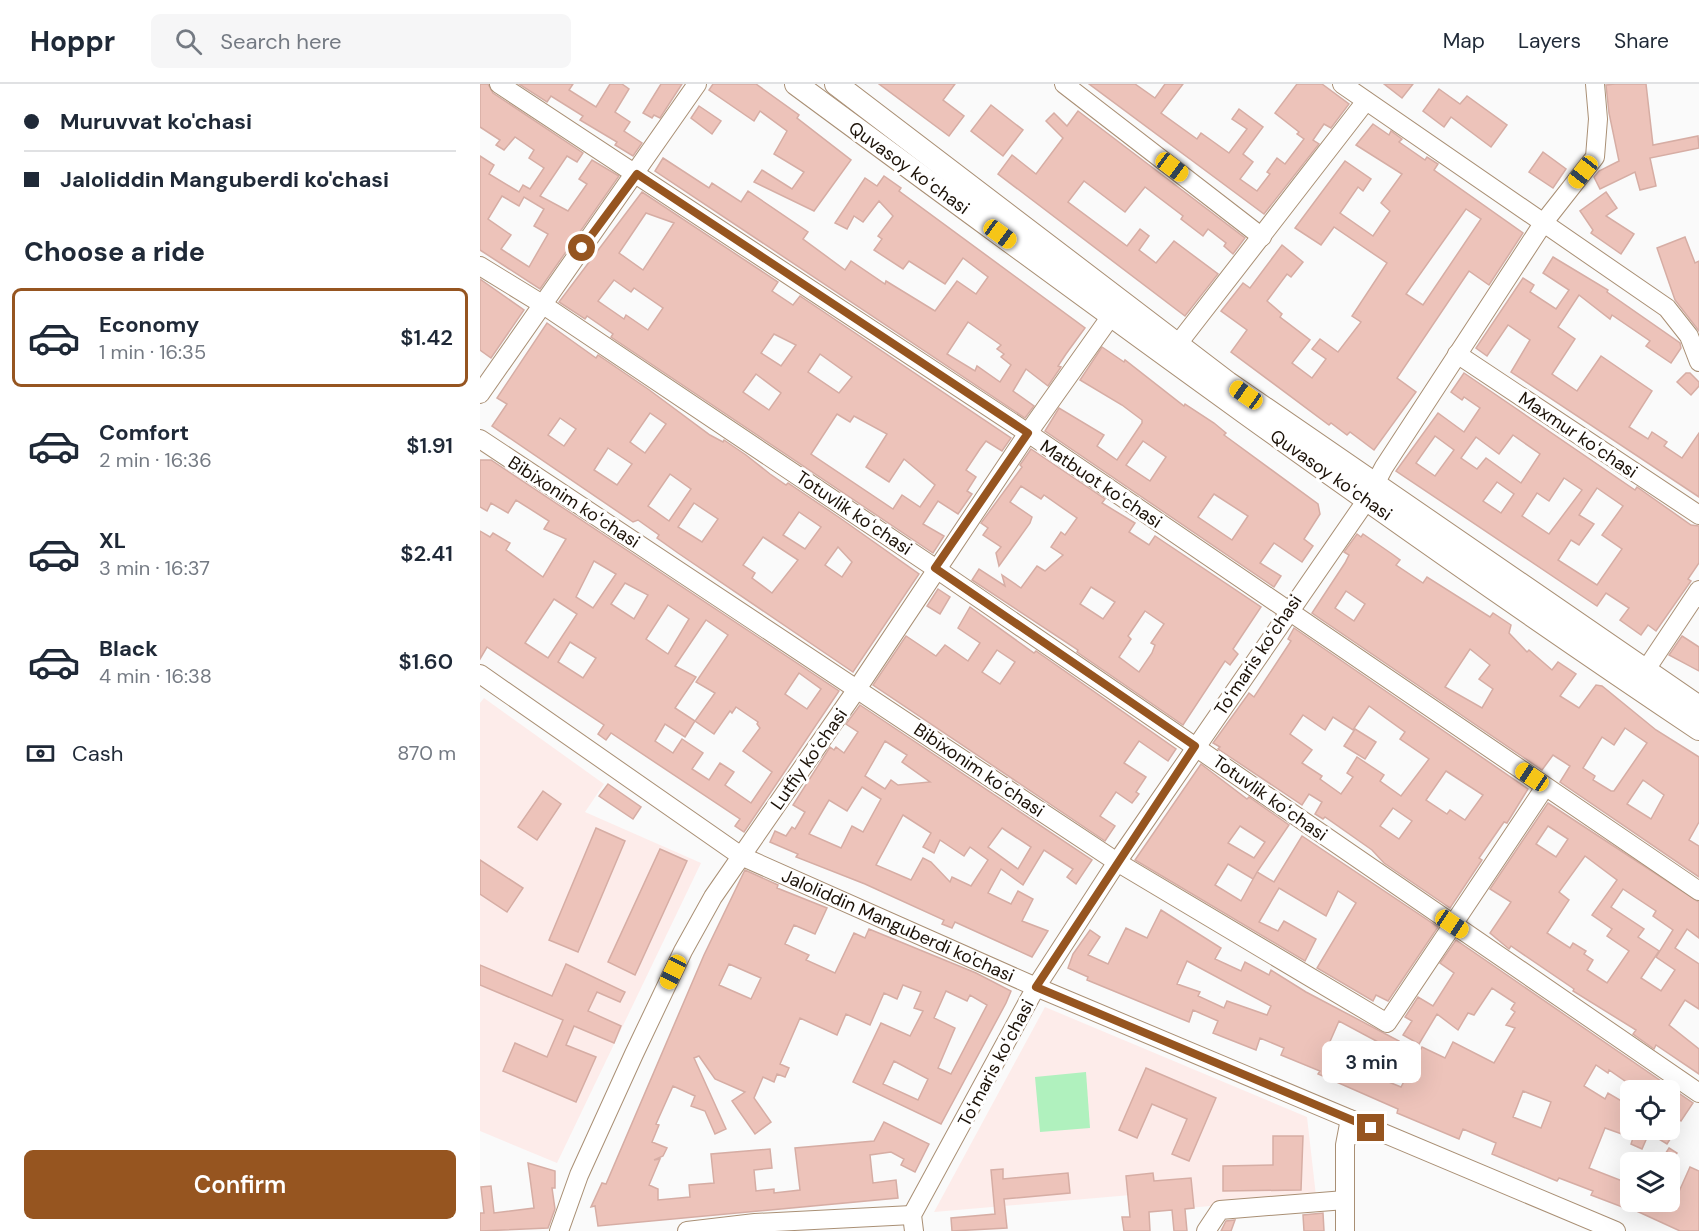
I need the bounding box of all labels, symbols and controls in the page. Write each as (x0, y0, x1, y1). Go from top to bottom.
search box (151, 14, 571, 68)
text: Hoppr (30, 23, 115, 60)
icon: search (172, 25, 205, 58)
text: Search here (220, 27, 342, 56)
text: Map (1443, 27, 1485, 55)
text: Layers (1518, 27, 1581, 55)
text: Share (1614, 27, 1669, 55)
text: Muruvvat ko'chasi (60, 107, 252, 136)
street label: Quvasoy koʻchasi (844, 116, 974, 220)
car (1152, 149, 1192, 185)
car (1565, 152, 1601, 192)
text: Jaloliddin Manguberdi ko'chasi (60, 165, 389, 194)
car (980, 216, 1020, 252)
text: Choose a ride (24, 234, 205, 269)
route start (568, 234, 595, 261)
text: Economy (99, 310, 199, 339)
icon: car (27, 311, 81, 365)
text: $1.42 (400, 323, 453, 352)
text: 1 min · 16:35 (99, 339, 206, 365)
car (1226, 377, 1266, 413)
street label: Maxmur koʻchasi (1514, 386, 1642, 484)
text: Comfort (99, 418, 189, 447)
icon: car (27, 419, 81, 473)
street label: Quvasoy koʻchasi (1265, 424, 1397, 526)
text: $1.91 (406, 431, 453, 460)
street label: Matbuot koʻchasi (1035, 434, 1167, 534)
text: 2 min · 16:36 (99, 447, 212, 473)
street label: Bibixonim koʻchasi (504, 450, 644, 554)
street label: Totuvlik koʻchasi (791, 465, 917, 561)
text: XL (99, 526, 126, 555)
icon: car (27, 527, 81, 581)
text: $2.41 (400, 539, 453, 568)
text: 3 min · 16:37 (99, 555, 210, 581)
street label: Toʻmaris koʻchasi (1209, 590, 1307, 720)
text: Black (99, 634, 158, 663)
icon: car (27, 635, 81, 689)
text: $1.60 (398, 647, 453, 676)
text: 4 min · 16:38 (99, 663, 212, 689)
street label: Lutfiy koʻchasi (765, 704, 853, 814)
street label: Bibixonim koʻchasi (909, 717, 1049, 823)
icon: cash (24, 737, 57, 770)
text: Cash (72, 739, 123, 768)
text: 870 m (397, 740, 456, 766)
street label: Totuvlik koʻchasi (1208, 750, 1332, 846)
car (1512, 759, 1552, 795)
street label: Jaloliddin Manguberdi ko'chasi (778, 864, 1018, 988)
car (1432, 906, 1472, 942)
car (657, 952, 689, 992)
street label: Toʻmaris koʻchasi (952, 995, 1040, 1131)
callout: 3 min (1322, 1041, 1420, 1083)
text: 3 min (1345, 1049, 1398, 1075)
map controls (1620, 1080, 1680, 1212)
button: locate (1620, 1080, 1680, 1140)
route end (1357, 1114, 1384, 1141)
button: Confirm (24, 1150, 456, 1219)
button: layers (1620, 1152, 1680, 1212)

